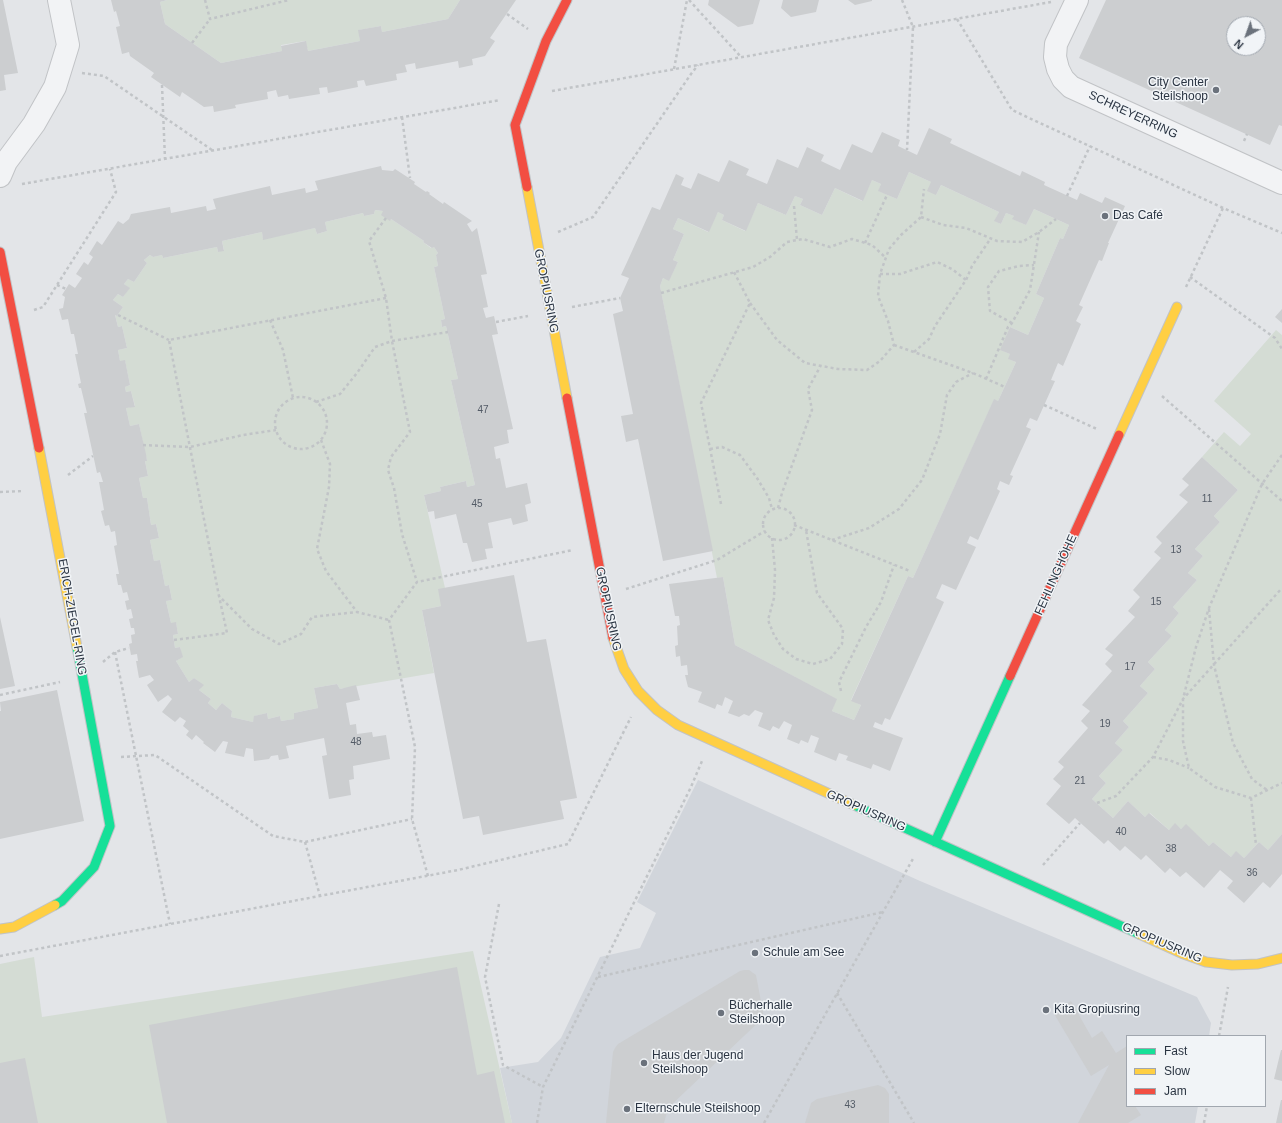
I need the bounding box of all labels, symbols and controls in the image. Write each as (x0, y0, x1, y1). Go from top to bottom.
north arrow (1226, 16, 1266, 56)
text: N (1232, 37, 1246, 51)
place label: City Center Steilshoop (1148, 76, 1208, 104)
marker: City Center Steilshoop (1211, 85, 1221, 95)
street label: SCHREYERRING (1086, 88, 1180, 142)
place label: Das Café (1113, 209, 1163, 223)
marker: Das Café (1100, 211, 1110, 221)
street label: GROPIUSRING (531, 248, 561, 334)
house number: 47 (477, 404, 489, 416)
house number: 11 (1202, 493, 1212, 505)
house number: 45 (471, 498, 483, 510)
street label: FEHLINGHÖHE (1032, 532, 1080, 618)
house number: 13 (1170, 544, 1182, 556)
street label: ERICH-ZIEGEL-RING (55, 558, 89, 676)
street label: GROPIUSRING (592, 566, 624, 652)
house number: 15 (1150, 596, 1162, 608)
house number: 17 (1124, 661, 1136, 673)
house number: 19 (1099, 718, 1111, 730)
house number: 48 (350, 736, 362, 748)
house number: 21 (1074, 775, 1086, 787)
street label: GROPIUSRING (824, 787, 908, 835)
house number: 40 (1115, 826, 1127, 838)
house number: 38 (1165, 843, 1177, 855)
house number: 36 (1246, 867, 1258, 879)
street label: GROPIUSRING (1120, 920, 1204, 966)
place label: Schule am See (763, 946, 844, 960)
marker: Schule am See (750, 948, 760, 958)
place label: Bücherhalle Steilshoop (729, 999, 792, 1027)
place label: Kita Gropiusring (1054, 1003, 1140, 1017)
marker: Kita Gropiusring (1041, 1005, 1051, 1015)
marker: Bücherhalle Steilshoop (716, 1008, 726, 1018)
legend (1126, 1035, 1266, 1107)
text: Fast (1164, 1044, 1187, 1058)
place label: Haus der Jugend Steilshoop (652, 1049, 743, 1077)
marker: Haus der Jugend Steilshoop (639, 1058, 649, 1068)
text: Slow (1164, 1064, 1190, 1078)
text: Jam (1164, 1084, 1187, 1098)
house number: 43 (844, 1099, 856, 1111)
place label: Elternschule Steilshoop (635, 1102, 760, 1116)
marker: Elternschule Steilshoop (622, 1104, 632, 1114)

